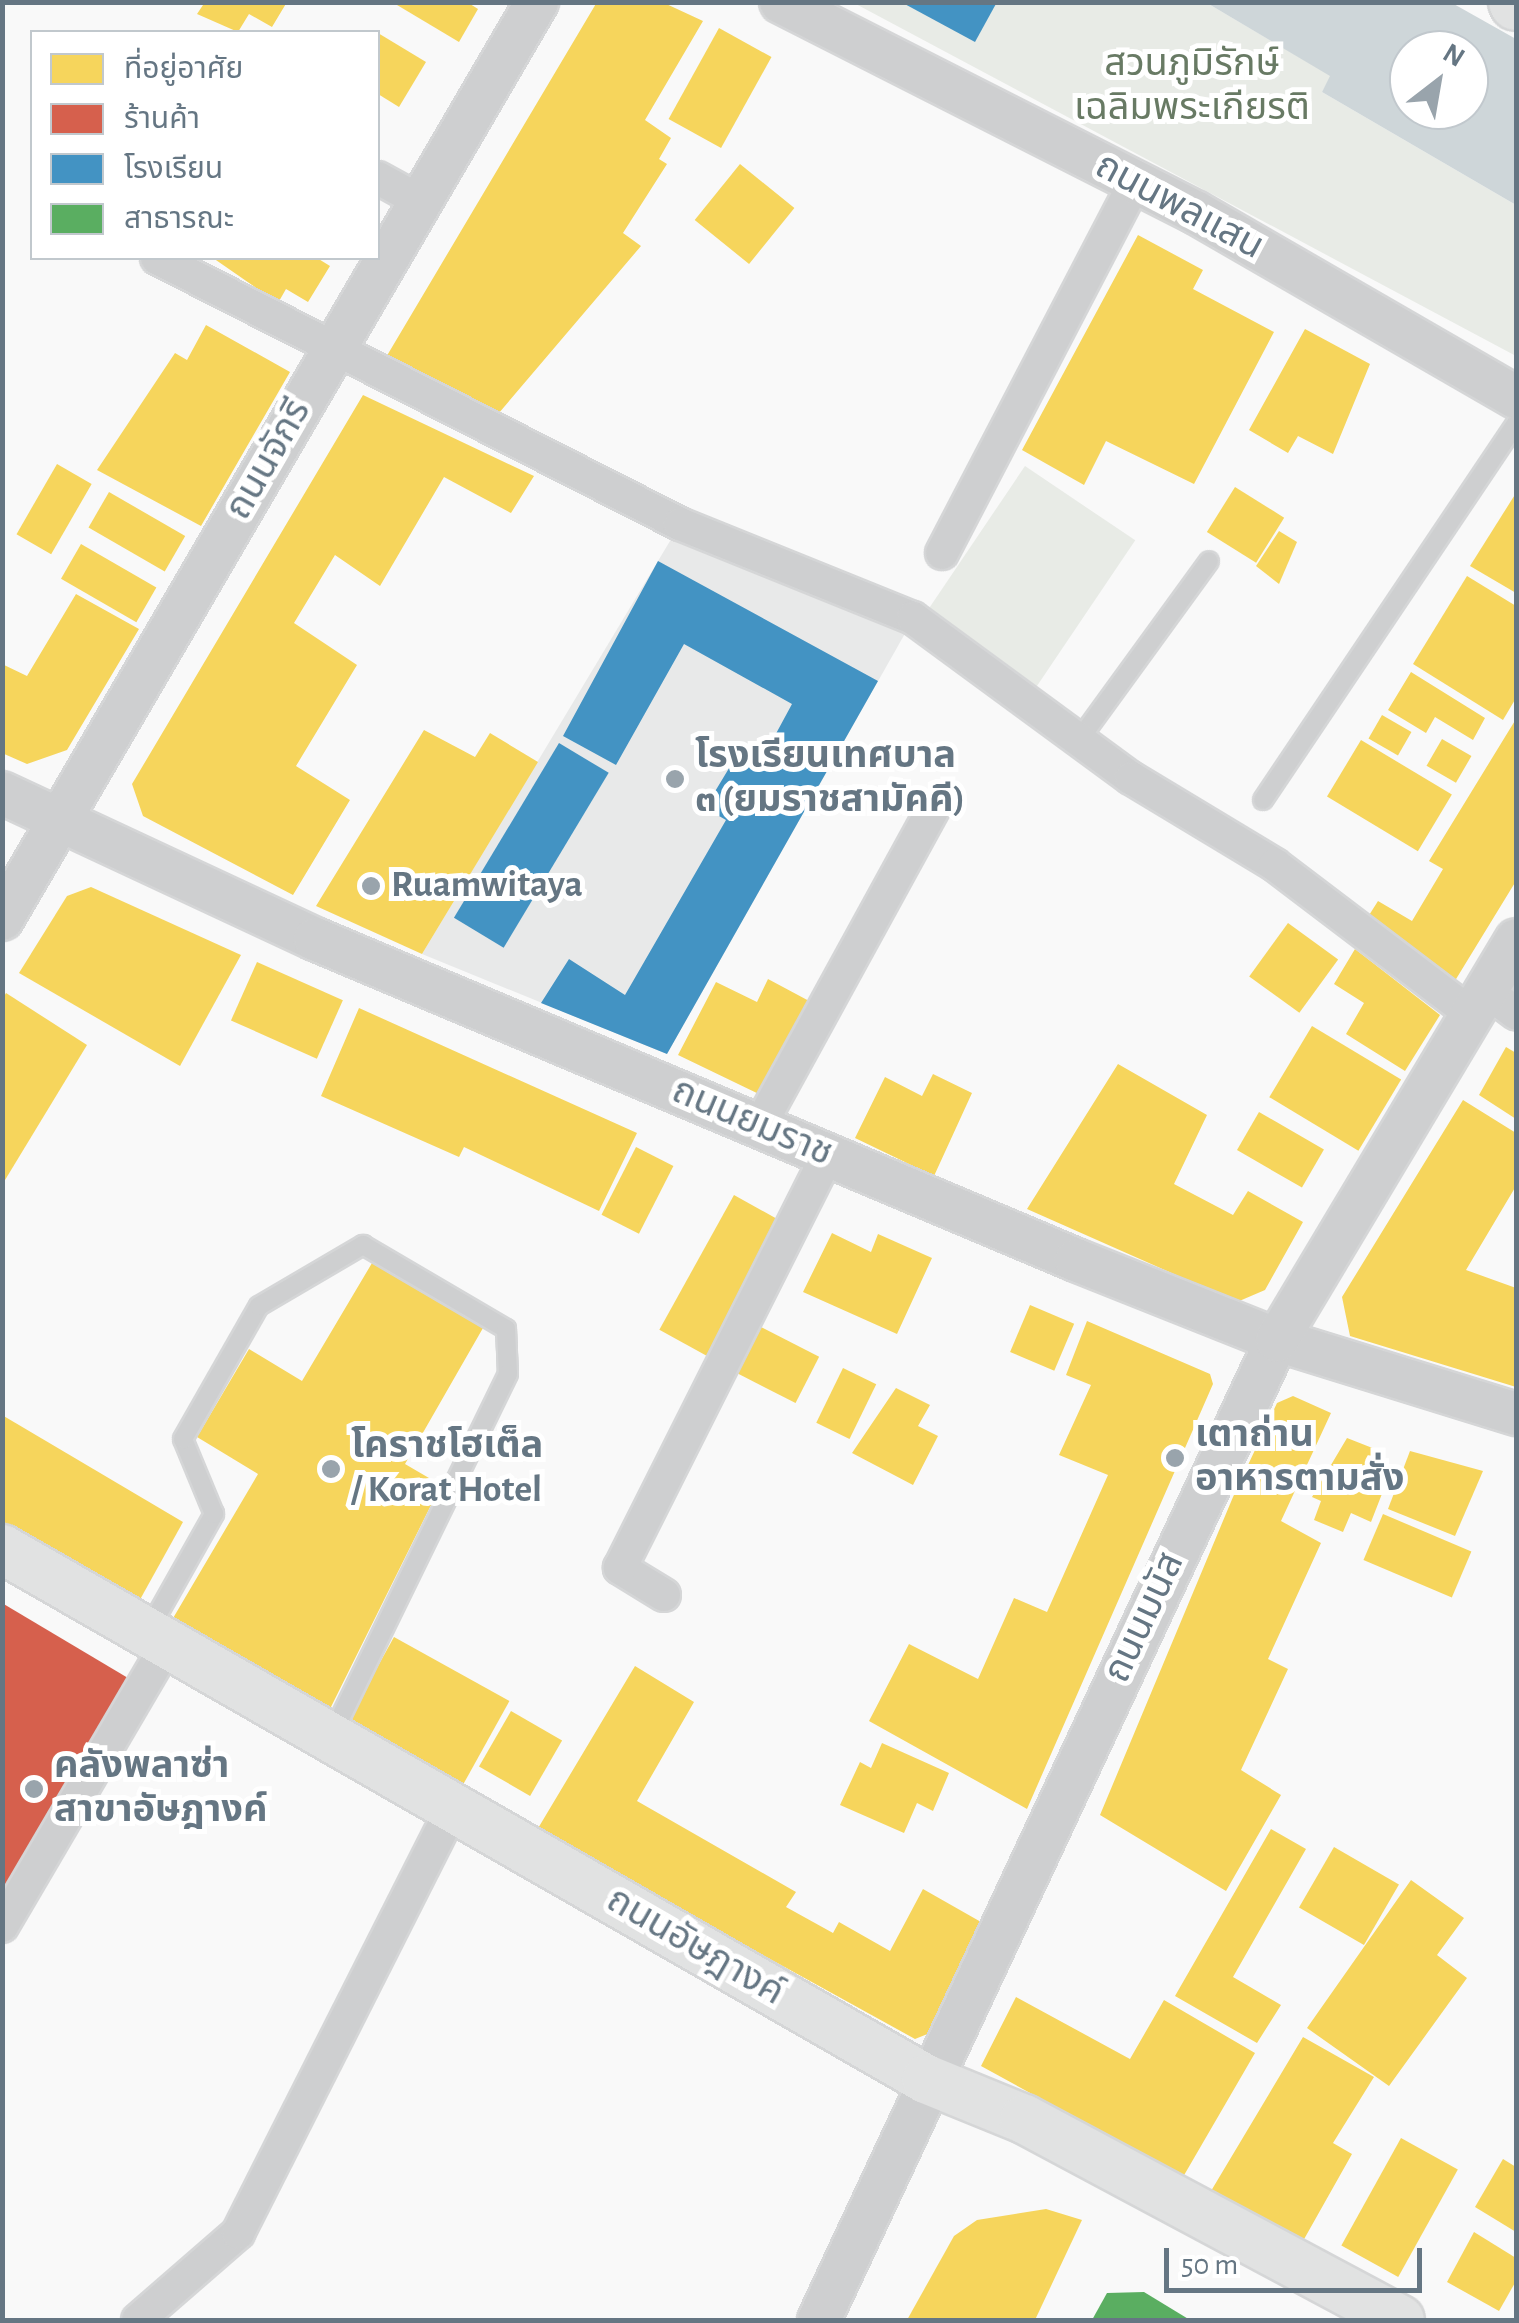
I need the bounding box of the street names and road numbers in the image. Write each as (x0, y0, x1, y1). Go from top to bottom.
street label: ถนนพลแสน (1087, 144, 1271, 270)
street label: ถนนจักรี (216, 392, 322, 528)
street label: ถนนยมราช (665, 1069, 839, 1177)
street label: ถนนมนัส (1095, 1546, 1195, 1690)
street label: ถนนอัษฎางค์ (598, 1878, 792, 2016)

